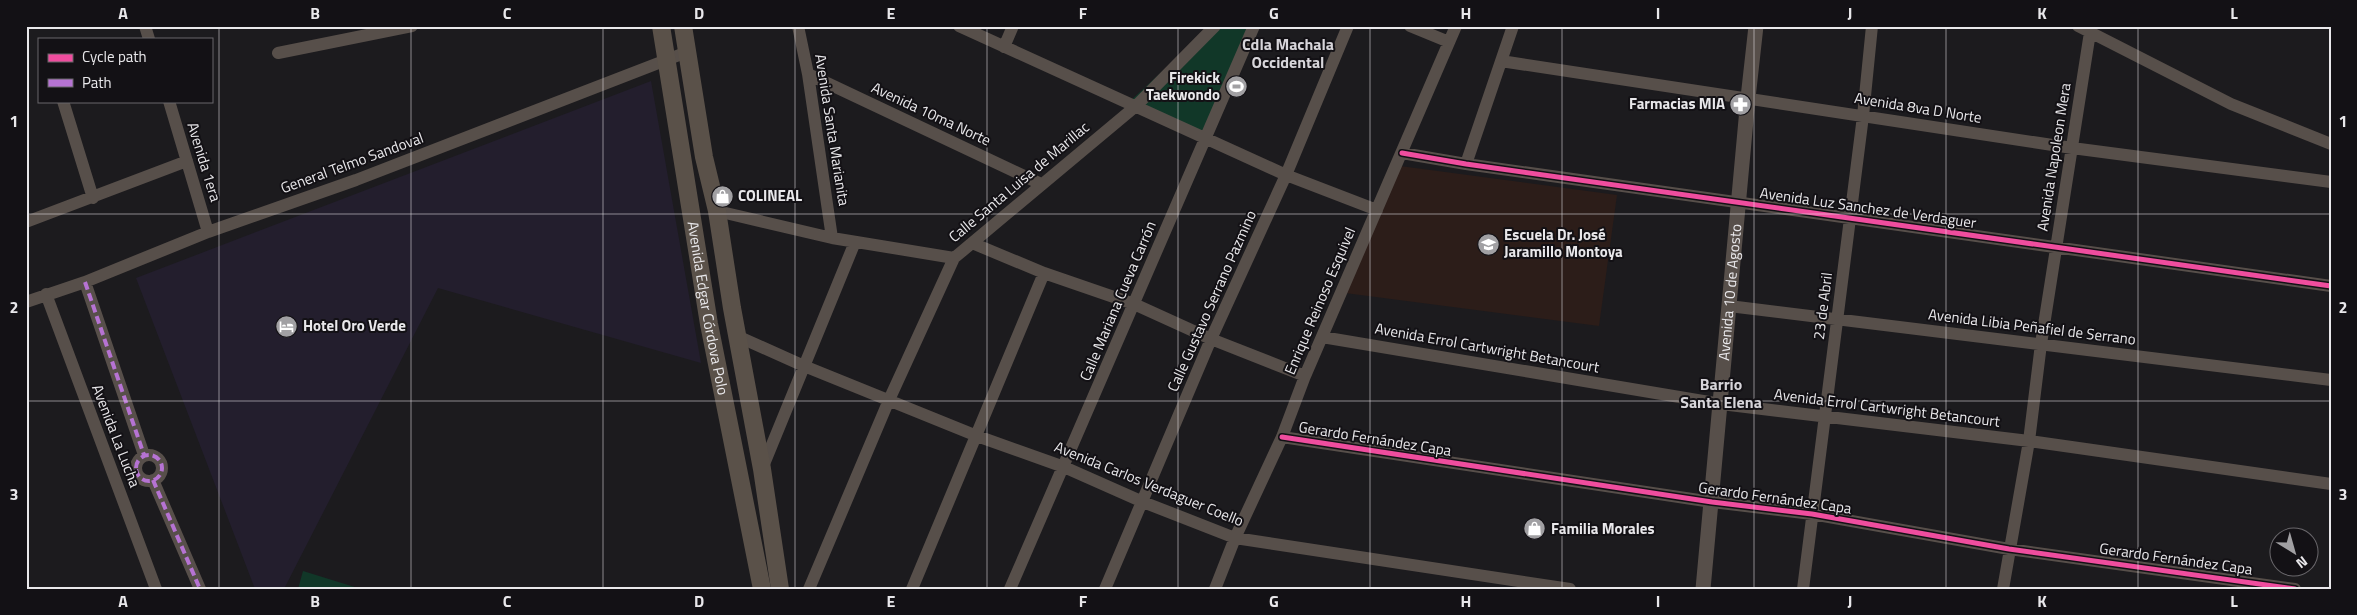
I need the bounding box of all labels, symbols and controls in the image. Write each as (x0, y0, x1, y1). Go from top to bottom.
text: A (118, 1, 128, 25)
text: B (310, 1, 320, 25)
text: C (503, 1, 512, 25)
text: D (694, 1, 704, 25)
text: E (887, 1, 896, 25)
text: F (1079, 1, 1088, 25)
text: G (1269, 1, 1279, 25)
text: H (1461, 1, 1471, 25)
text: I (1656, 1, 1660, 25)
text: J (1848, 1, 1852, 25)
text: K (2037, 1, 2047, 25)
text: L (2230, 1, 2238, 25)
district label: Cdla Machala Occidental (1242, 32, 1334, 74)
legend (38, 38, 212, 102)
text: Cycle path (82, 45, 147, 68)
street label: Avenida Santa Marianita (809, 52, 856, 208)
place label: Firekick Taekwondo (1146, 66, 1220, 106)
text: Path (82, 71, 112, 94)
sports icon: Firekick Taekwondo (1224, 75, 1248, 99)
street label: Avenida 10ma Norte (868, 76, 995, 151)
street label: Avenida Napoleon Mera (2030, 81, 2077, 233)
street label: Avenida 8va D Norte (1853, 86, 1983, 129)
place label: Farmacias MIA (1629, 92, 1725, 115)
pharmacy icon: Farmacias MIA (1729, 92, 1753, 116)
text: 1 (10, 109, 18, 133)
text: 1 (2339, 109, 2347, 133)
street label: Calle Santa Luisa de Marillac (943, 116, 1094, 248)
street label: Avenida 1era (181, 119, 228, 205)
street label: General Telmo Sandoval (277, 126, 427, 199)
street label: Avenida Luz Sanchez de Verdaguer (1758, 181, 1978, 234)
shop icon: COLINEAL (710, 184, 734, 208)
place label: COLINEAL (738, 184, 802, 207)
street label: Calle Gustavo Serrano Pazmino (1161, 206, 1262, 395)
street label: Calle Mariana Cueva Carrón (1073, 217, 1162, 384)
street label: Avenida Edgar Córdova Polo (682, 220, 735, 397)
street label: Enrique Reinoso Esquivel (1278, 223, 1361, 378)
place label: Escuela Dr. José Jaramillo Montoya (1504, 223, 1623, 263)
street label: Avenida 10 de Agosto (1712, 223, 1747, 361)
school or university icon: Escuela Dr. José Jaramillo Montoya (1476, 232, 1500, 256)
street label: 23 de Abril (1807, 271, 1838, 341)
text: 2 (10, 295, 18, 319)
text: 2 (2339, 295, 2347, 319)
street label: Avenida Libia Peñafiel de Serrano (1927, 302, 2137, 351)
hotel icon: Hotel Oro Verde (275, 314, 299, 338)
place label: Hotel Oro Verde (303, 314, 406, 337)
street label: Avenida Errol Cartwright Betancourt (1373, 316, 1602, 379)
district label: Barrio Santa Elena (1680, 372, 1762, 414)
street label: Avenida La Lucha (86, 381, 147, 491)
street label: Avenida Errol Cartwright Betancourt (1773, 382, 2002, 433)
street label: Gerardo Fernández Capa (1297, 415, 1454, 462)
street label: Avenida Carlos Verdaguer Coello (1051, 435, 1247, 532)
street label: Gerardo Fernández Capa (1697, 475, 1854, 520)
text: 3 (10, 482, 18, 506)
text: 3 (2339, 482, 2347, 506)
shop icon: Familia Morales (1523, 517, 1547, 541)
place label: Familia Morales (1551, 517, 1655, 540)
north arrow (2270, 528, 2320, 578)
street label: Gerardo Fernández Capa (2098, 536, 2255, 581)
text: N (2292, 551, 2312, 574)
text: A (118, 589, 128, 613)
text: B (310, 589, 320, 613)
text: C (503, 589, 512, 613)
text: D (694, 589, 704, 613)
text: E (887, 589, 896, 613)
text: F (1079, 589, 1088, 613)
text: G (1269, 589, 1279, 613)
text: H (1461, 589, 1471, 613)
text: I (1656, 589, 1660, 613)
text: J (1848, 589, 1852, 613)
text: K (2037, 589, 2047, 613)
text: L (2230, 589, 2238, 613)

